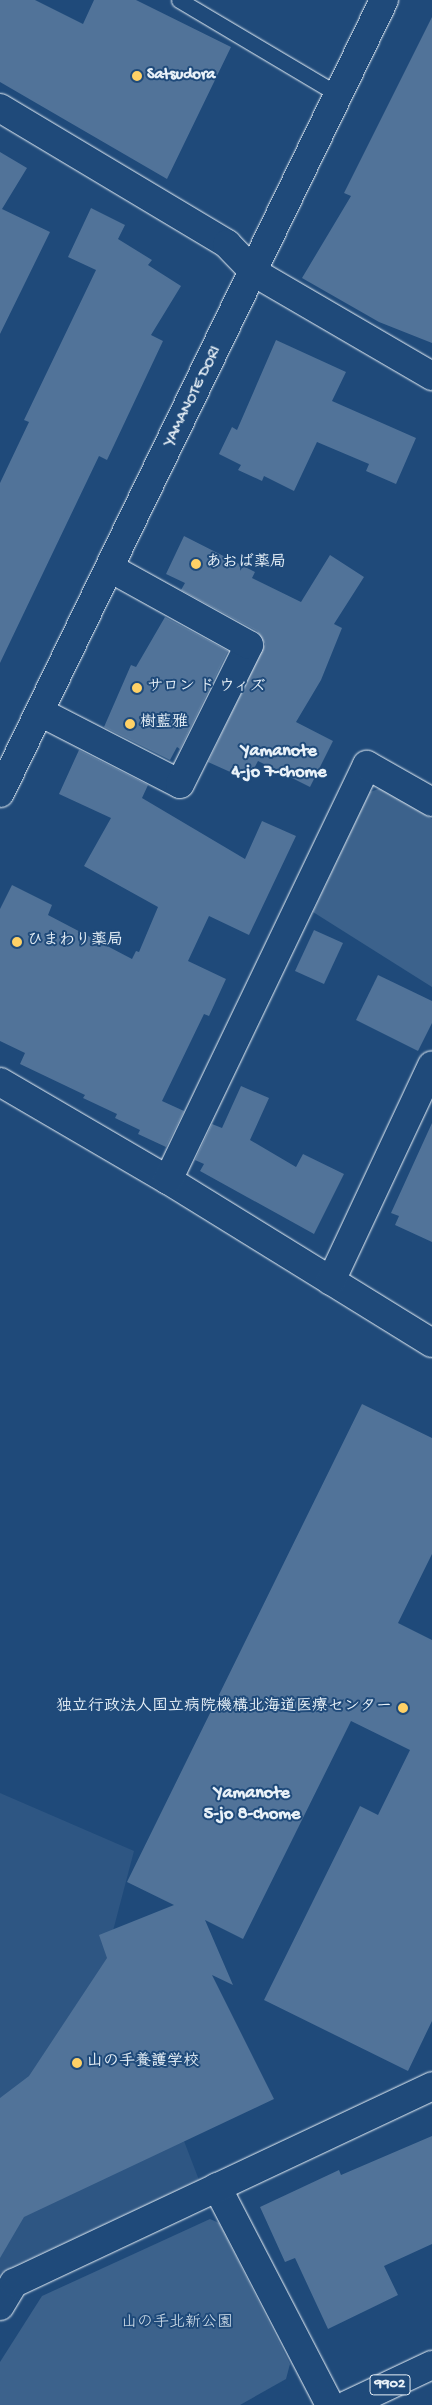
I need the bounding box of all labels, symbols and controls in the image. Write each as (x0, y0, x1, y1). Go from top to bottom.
place label: Satsudora (147, 66, 215, 86)
marker: Satsudora (131, 70, 143, 82)
street label: YAMANOTE DORI (161, 344, 227, 450)
place label: あおば薬局 (206, 554, 286, 574)
marker: あおば薬局 (190, 558, 202, 570)
place label: サロン ド ウィズ (147, 678, 267, 698)
marker: サロン ド ウィズ (131, 682, 143, 694)
place label: 樹藍雅 (140, 714, 188, 734)
marker: 樹藍雅 (124, 718, 136, 730)
district label: Yamanote 4-jo 7-chome (231, 742, 327, 784)
place label: ひまわり薬局 (27, 932, 123, 952)
marker: ひまわり薬局 (11, 936, 23, 948)
place label: 独立行政法人国立病院機構北海道医療センター (56, 1698, 392, 1718)
marker: 独立行政法人国立病院機構北海道医療センター (396, 1701, 410, 1715)
district label: Yamanote 5-jo 8-chome (204, 1784, 300, 1826)
place label: 山の手養護学校 (87, 2053, 199, 2073)
marker: 山の手養護学校 (71, 2057, 83, 2069)
park label: 山の手北新公園 (121, 2314, 233, 2334)
road number: 9902 (369, 2372, 411, 2398)

